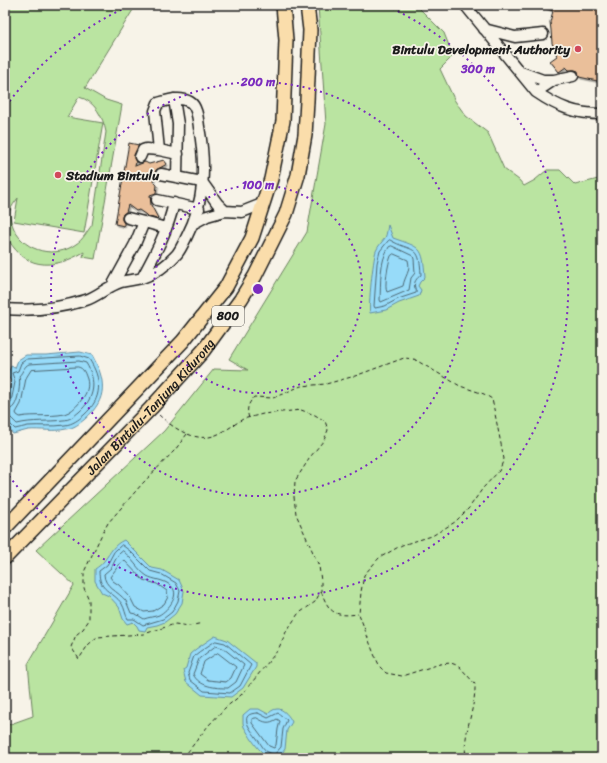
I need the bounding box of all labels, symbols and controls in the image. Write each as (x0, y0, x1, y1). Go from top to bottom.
place label: Bintulu Development Authority (392, 38, 571, 61)
marker: Bintulu Development Authority (573, 44, 583, 54)
text: 300 m (460, 58, 496, 80)
text: 200 m (240, 71, 276, 93)
place label: Stadium Bintulu (65, 164, 160, 187)
marker: Stadium Bintulu (53, 170, 63, 180)
text: 100 m (242, 174, 275, 196)
centre of rings (251, 282, 265, 296)
road number: 800 (212, 306, 244, 326)
street label: Jalan Bintulu-Tanjung Kidurong (80, 333, 221, 481)

